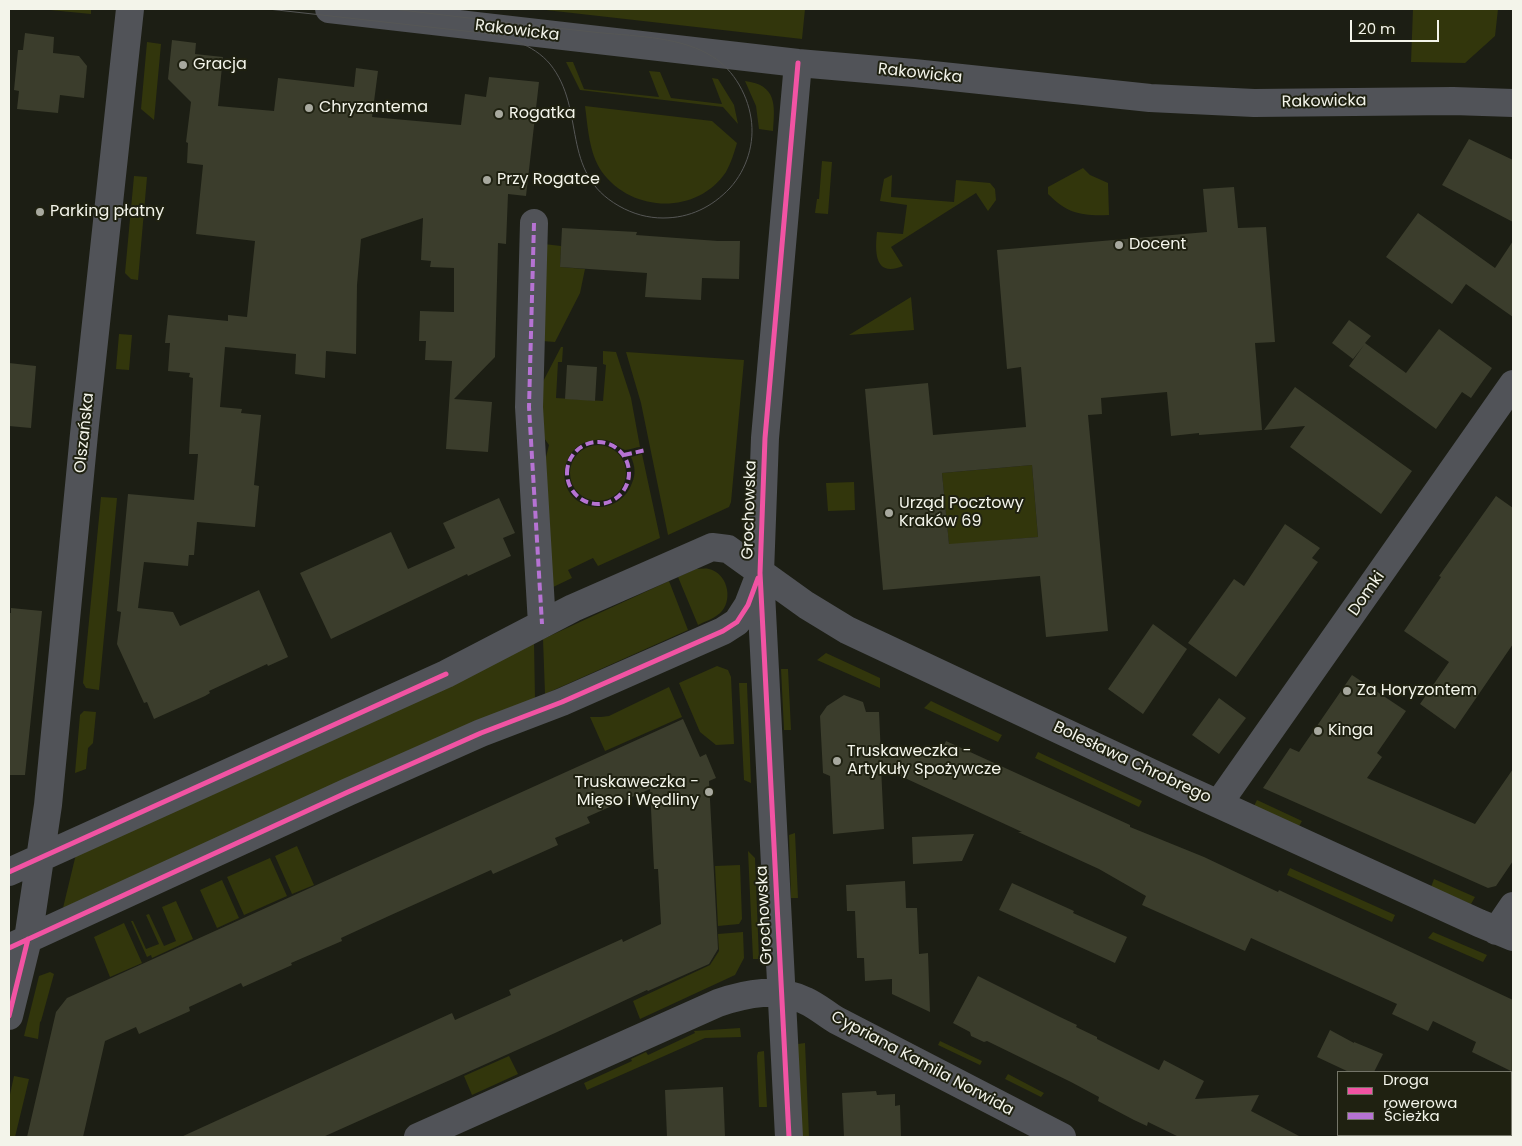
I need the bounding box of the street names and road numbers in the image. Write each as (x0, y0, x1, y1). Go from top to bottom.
street label: Rakowicka (474, 16, 560, 46)
street label: Rakowicka (877, 60, 963, 88)
street label: Rakowicka (1281, 92, 1367, 112)
street label: Olszańska (71, 392, 99, 474)
street label: Grochowska (739, 460, 761, 560)
street label: Domki (1345, 568, 1389, 620)
street label: Bolesława Chrobrego (1050, 718, 1214, 808)
street label: Grochowska (753, 865, 777, 965)
street label: Cypriana Kamila Norwida (827, 1008, 1017, 1120)

